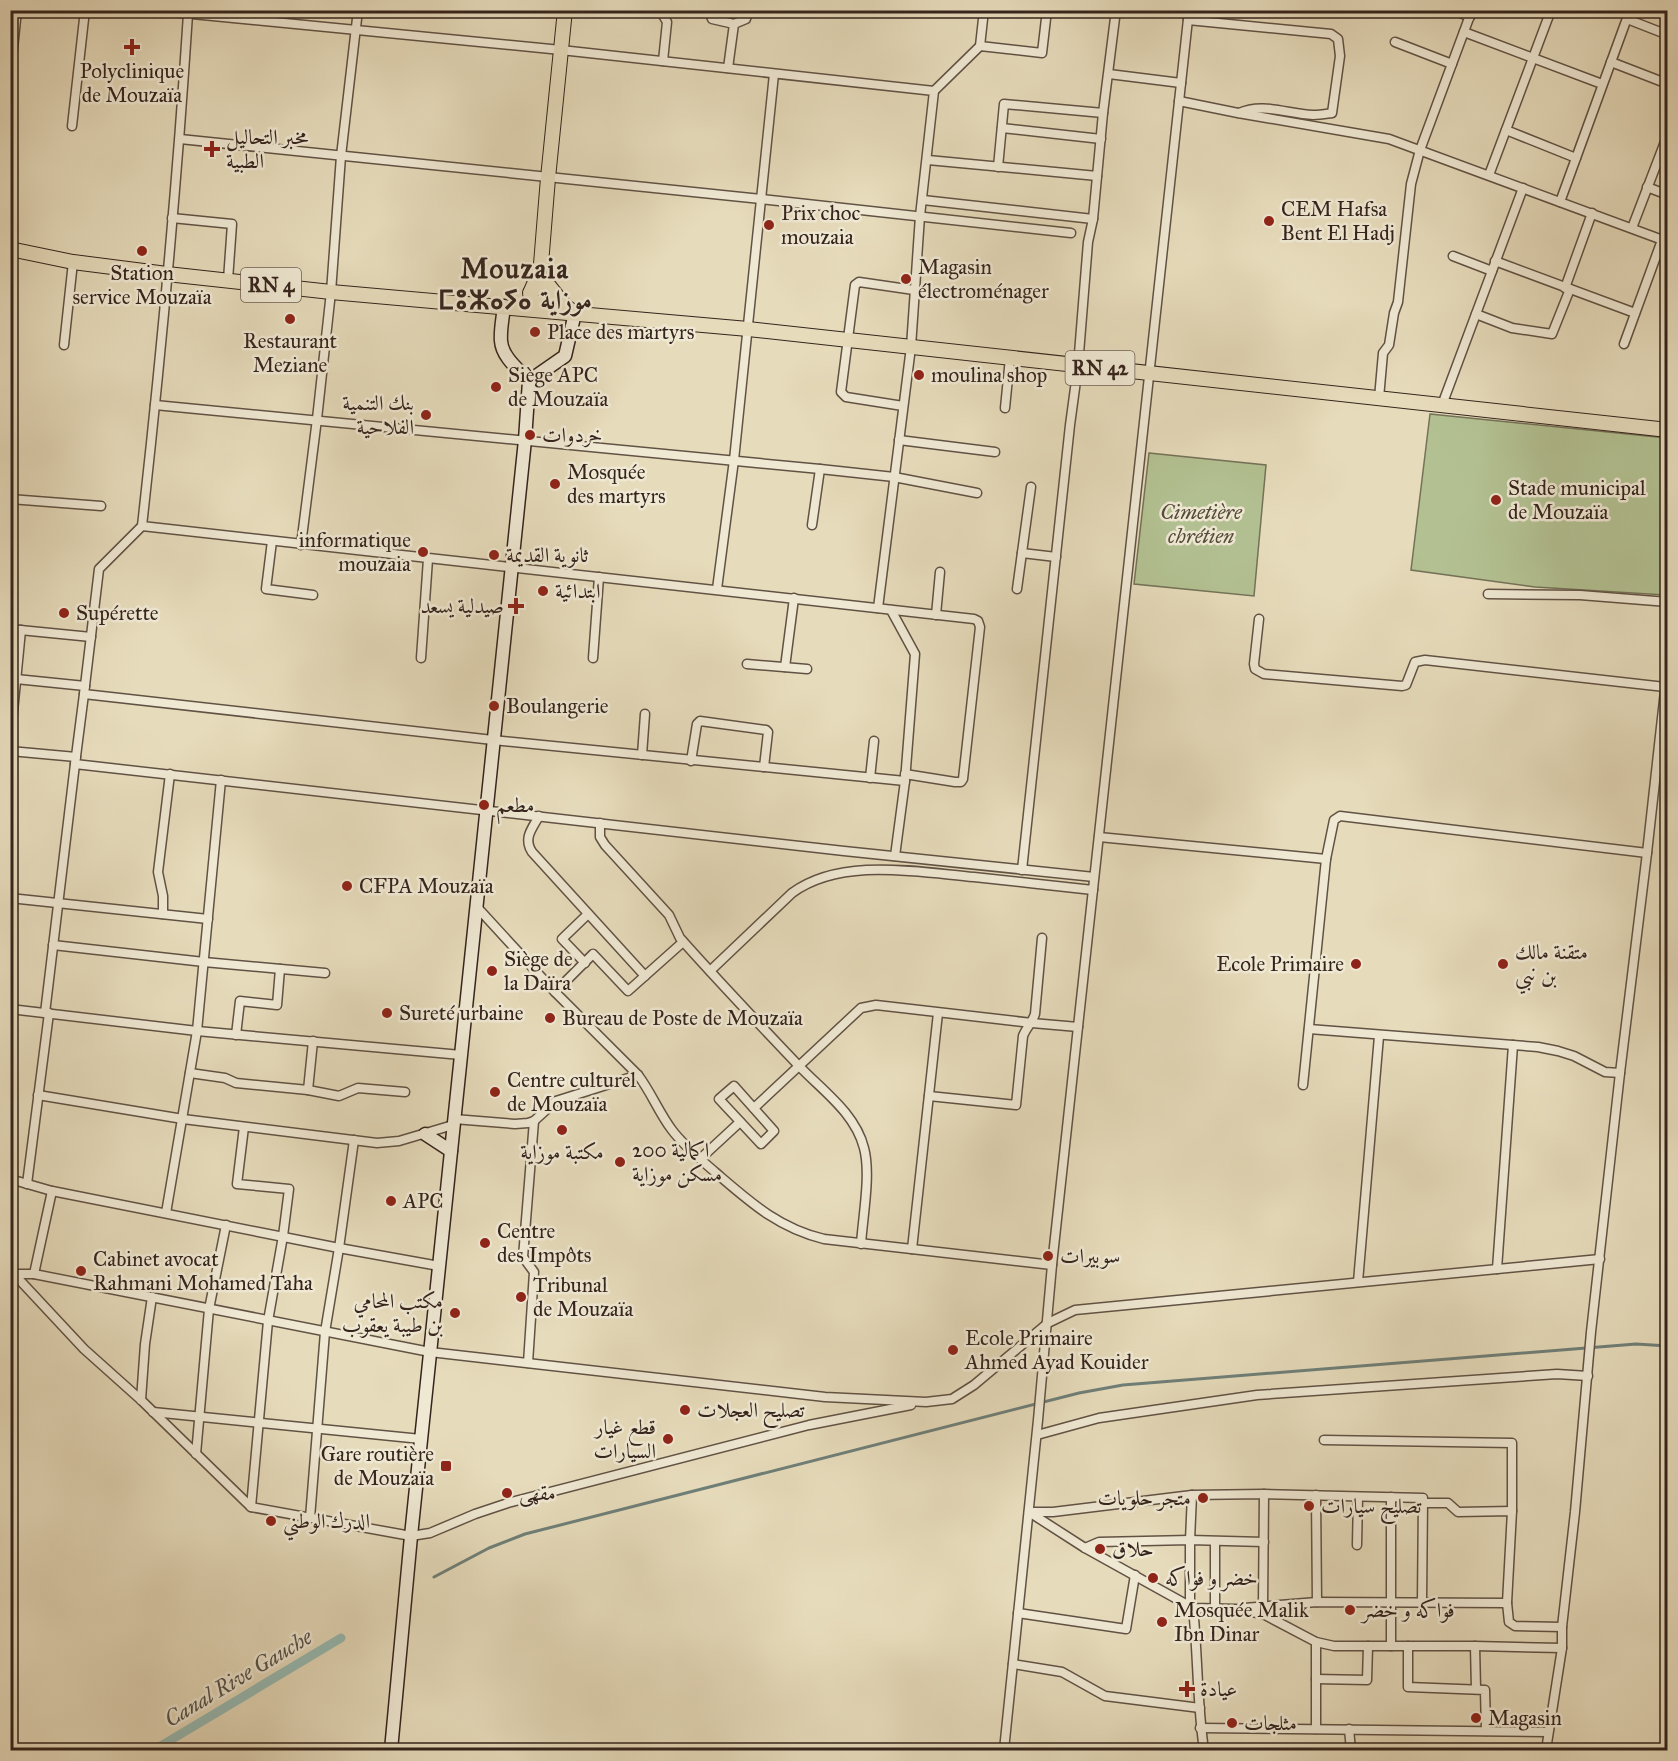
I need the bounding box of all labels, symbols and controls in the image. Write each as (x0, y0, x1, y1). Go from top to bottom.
marker: Polyclinique de Mouzaïa (123, 38, 141, 56)
place label: Polyclinique de Mouzaïa (80, 58, 185, 108)
place label: مخبر التحاليل الطبية (226, 124, 309, 174)
marker: مخبر التحاليل الطبية (203, 140, 221, 158)
place label: CEM Hafsa Bent El Hadj (1281, 196, 1395, 246)
place label: Prix choc mouzaia (781, 200, 861, 250)
marker: CEM Hafsa Bent El Hadj (1262, 214, 1276, 228)
marker: Prix choc mouzaia (762, 218, 776, 232)
marker: Station service Mouzaïa (135, 244, 149, 258)
district label: Mouzaia ⵎⵓⵣⴰⵢⴰ موزاية (438, 252, 592, 317)
place label: Magasin électroménager (918, 254, 1049, 304)
place label: Station service Mouzaïa (72, 260, 212, 310)
road number: RN 4 (241, 268, 301, 302)
marker: Magasin électroménager (899, 272, 913, 286)
marker: Restaurant Meziane (283, 312, 297, 326)
place label: Place des martyrs (547, 319, 694, 345)
marker: Place des martyrs (528, 325, 542, 339)
place label: Restaurant Meziane (243, 328, 338, 378)
road number: RN 42 (1066, 351, 1134, 385)
place label: Siège APC de Mouzaïa (508, 362, 608, 412)
place label: moulina shop (931, 362, 1047, 388)
marker: moulina shop (912, 368, 926, 382)
marker: Siège APC de Mouzaïa (489, 380, 503, 394)
place label: بنك التنمية الفلاحية (342, 390, 414, 440)
marker: بنك التنمية الفلاحية (419, 408, 433, 422)
place label: خردوات (542, 422, 602, 448)
marker: خردوات (523, 428, 537, 442)
place label: Mosquée des martyrs (567, 459, 666, 509)
place label: Stade municipal de Mouzaïa (1508, 475, 1646, 525)
marker: Mosquée des martyrs (548, 477, 562, 491)
marker: Stade municipal de Mouzaïa (1489, 493, 1503, 507)
park label: Cimetière chrétien (1160, 499, 1243, 549)
place label: informatique mouzaia (299, 527, 411, 577)
place label: ثانوية القديمة (506, 542, 589, 568)
marker: informatique mouzaia (416, 545, 430, 559)
marker: ثانوية القديمة (487, 548, 501, 562)
place label: ابتدائية (555, 578, 601, 604)
marker: ابتدائية (536, 584, 550, 598)
place label: صيدلية يسعد (421, 593, 504, 619)
marker: صيدلية يسعد (509, 599, 523, 613)
place label: Supérette (76, 600, 159, 626)
marker: Supérette (57, 606, 71, 620)
place label: Boulangerie (506, 693, 609, 719)
marker: Boulangerie (487, 699, 501, 713)
place label: مطعم (496, 792, 534, 825)
marker: مطعم (477, 798, 491, 812)
place label: CFPA Mouzaïa (359, 873, 494, 899)
marker: CFPA Mouzaïa (340, 879, 354, 893)
place label: متقنة مالك بن نبي (1515, 939, 1588, 995)
place label: Siège de la Daïra (504, 946, 573, 996)
place label: Ecole Primaire (1216, 951, 1344, 977)
marker: Ecole Primaire (1349, 957, 1363, 971)
marker: متقنة مالك بن نبي (1496, 957, 1510, 971)
marker: Siège de la Daïra (485, 964, 499, 978)
place label: Sureté urbaine (399, 1000, 524, 1026)
place label: Bureau de Poste de Mouzaïa (562, 1005, 803, 1031)
marker: Sureté urbaine (380, 1006, 394, 1020)
marker: Bureau de Poste de Mouzaïa (543, 1011, 557, 1025)
place label: Centre culturel de Mouzaïa (507, 1067, 637, 1117)
marker: Centre culturel de Mouzaïa (488, 1085, 502, 1099)
marker: مكتبة موزاية (555, 1123, 569, 1137)
place label: اكمالية 200 مسكن موزاية (632, 1137, 722, 1188)
place label: مكتبة موزاية (520, 1139, 604, 1165)
marker: اكمالية 200 مسكن موزاية (613, 1155, 627, 1169)
place label: APC (402, 1188, 443, 1214)
marker: APC (384, 1194, 398, 1208)
place label: Centre des Impôts (497, 1218, 591, 1268)
marker: Centre des Impôts (478, 1236, 492, 1250)
place label: سوبيرات (1060, 1243, 1120, 1269)
place label: Cabinet avocat Rahmani Mohamed Taha (93, 1246, 313, 1296)
marker: سوبيرات (1041, 1249, 1055, 1263)
marker: Cabinet avocat Rahmani Mohamed Taha (74, 1264, 88, 1278)
place label: Tribunal de Mouzaïa (533, 1272, 633, 1322)
place label: مكتب المحامي بن طيبة يعقوب (342, 1288, 443, 1338)
marker: Tribunal de Mouzaïa (514, 1290, 528, 1304)
marker: مكتب المحامي بن طيبة يعقوب (448, 1306, 462, 1320)
place label: Ecole Primaire Ahmed Ayad Kouider (964, 1325, 1149, 1375)
marker: Ecole Primaire Ahmed Ayad Kouider (946, 1343, 960, 1357)
place label: تصليح العجلات (697, 1397, 805, 1429)
marker: تصليح العجلات (678, 1403, 692, 1417)
place label: قطع غيار السيارات (593, 1414, 656, 1464)
marker: قطع غيار السيارات (661, 1432, 675, 1446)
place label: Gare routière de Mouzaïa (321, 1441, 434, 1491)
marker: Gare routière de Mouzaïa (439, 1459, 453, 1473)
place label: مقهى (519, 1480, 556, 1507)
place label: متجر حلويات (1098, 1485, 1191, 1511)
marker: مقهى (500, 1486, 514, 1500)
marker: متجر حلويات (1196, 1491, 1210, 1505)
place label: تصليح سيارات (1321, 1493, 1423, 1525)
marker: تصليح سيارات (1302, 1499, 1316, 1513)
place label: الدرك الوطني (283, 1508, 370, 1541)
marker: الدرك الوطني (264, 1514, 278, 1528)
place label: حلاق (1112, 1536, 1154, 1562)
marker: حلاق (1093, 1542, 1107, 1556)
place label: خضر و فواكه (1165, 1565, 1258, 1592)
marker: خضر و فواكه (1146, 1571, 1160, 1585)
place label: Mosquée Malik Ibn Dinar (1174, 1597, 1309, 1647)
place label: فواكه و خضر (1360, 1597, 1455, 1624)
marker: فواكه و خضر (1343, 1603, 1357, 1617)
marker: Mosquée Malik Ibn Dinar (1155, 1615, 1169, 1629)
water label: Canal Rive Gauche (159, 1623, 318, 1733)
place label: عيادة (1200, 1676, 1237, 1702)
marker: عيادة (1178, 1680, 1196, 1698)
place label: Magasin (1488, 1705, 1562, 1731)
place label: مثلجات (1244, 1710, 1297, 1736)
marker: Magasin (1469, 1711, 1483, 1725)
marker: مثلجات (1225, 1716, 1239, 1730)

